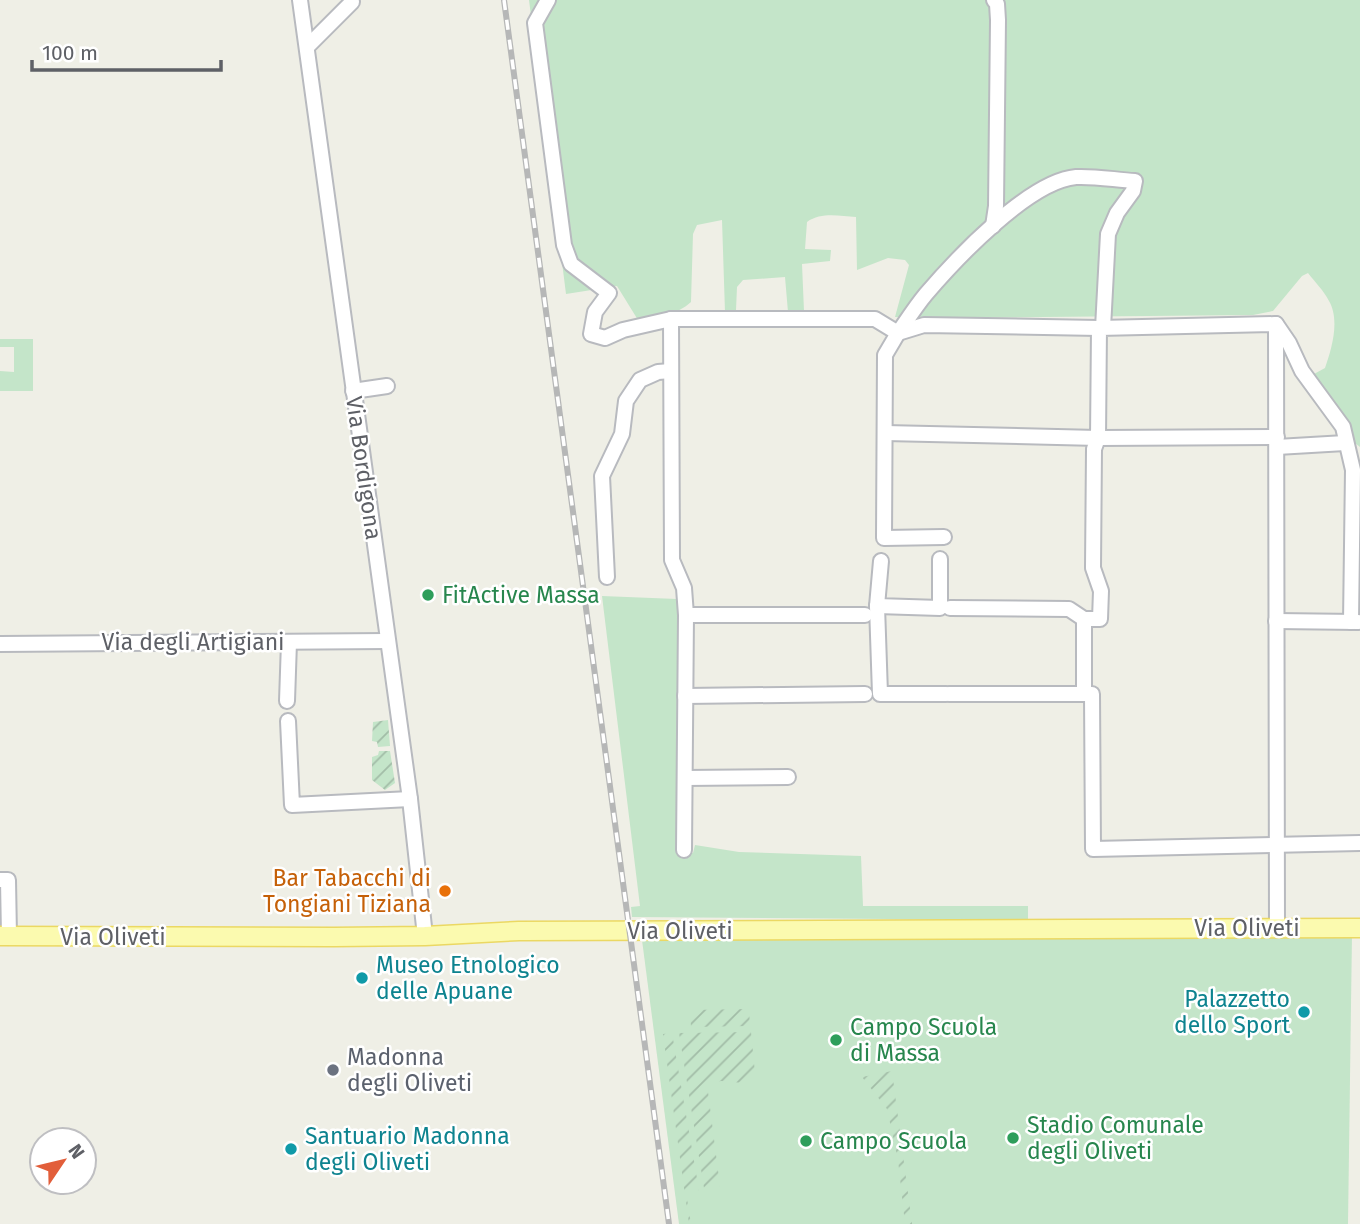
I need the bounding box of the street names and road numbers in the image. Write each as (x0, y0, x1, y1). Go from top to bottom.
street label: Via Bordigona (340, 394, 388, 542)
street label: Via degli Artigiani (101, 628, 285, 656)
street label: Via Oliveti (1194, 914, 1300, 942)
street label: Via Oliveti (627, 917, 733, 945)
street label: Via Oliveti (60, 923, 166, 951)

